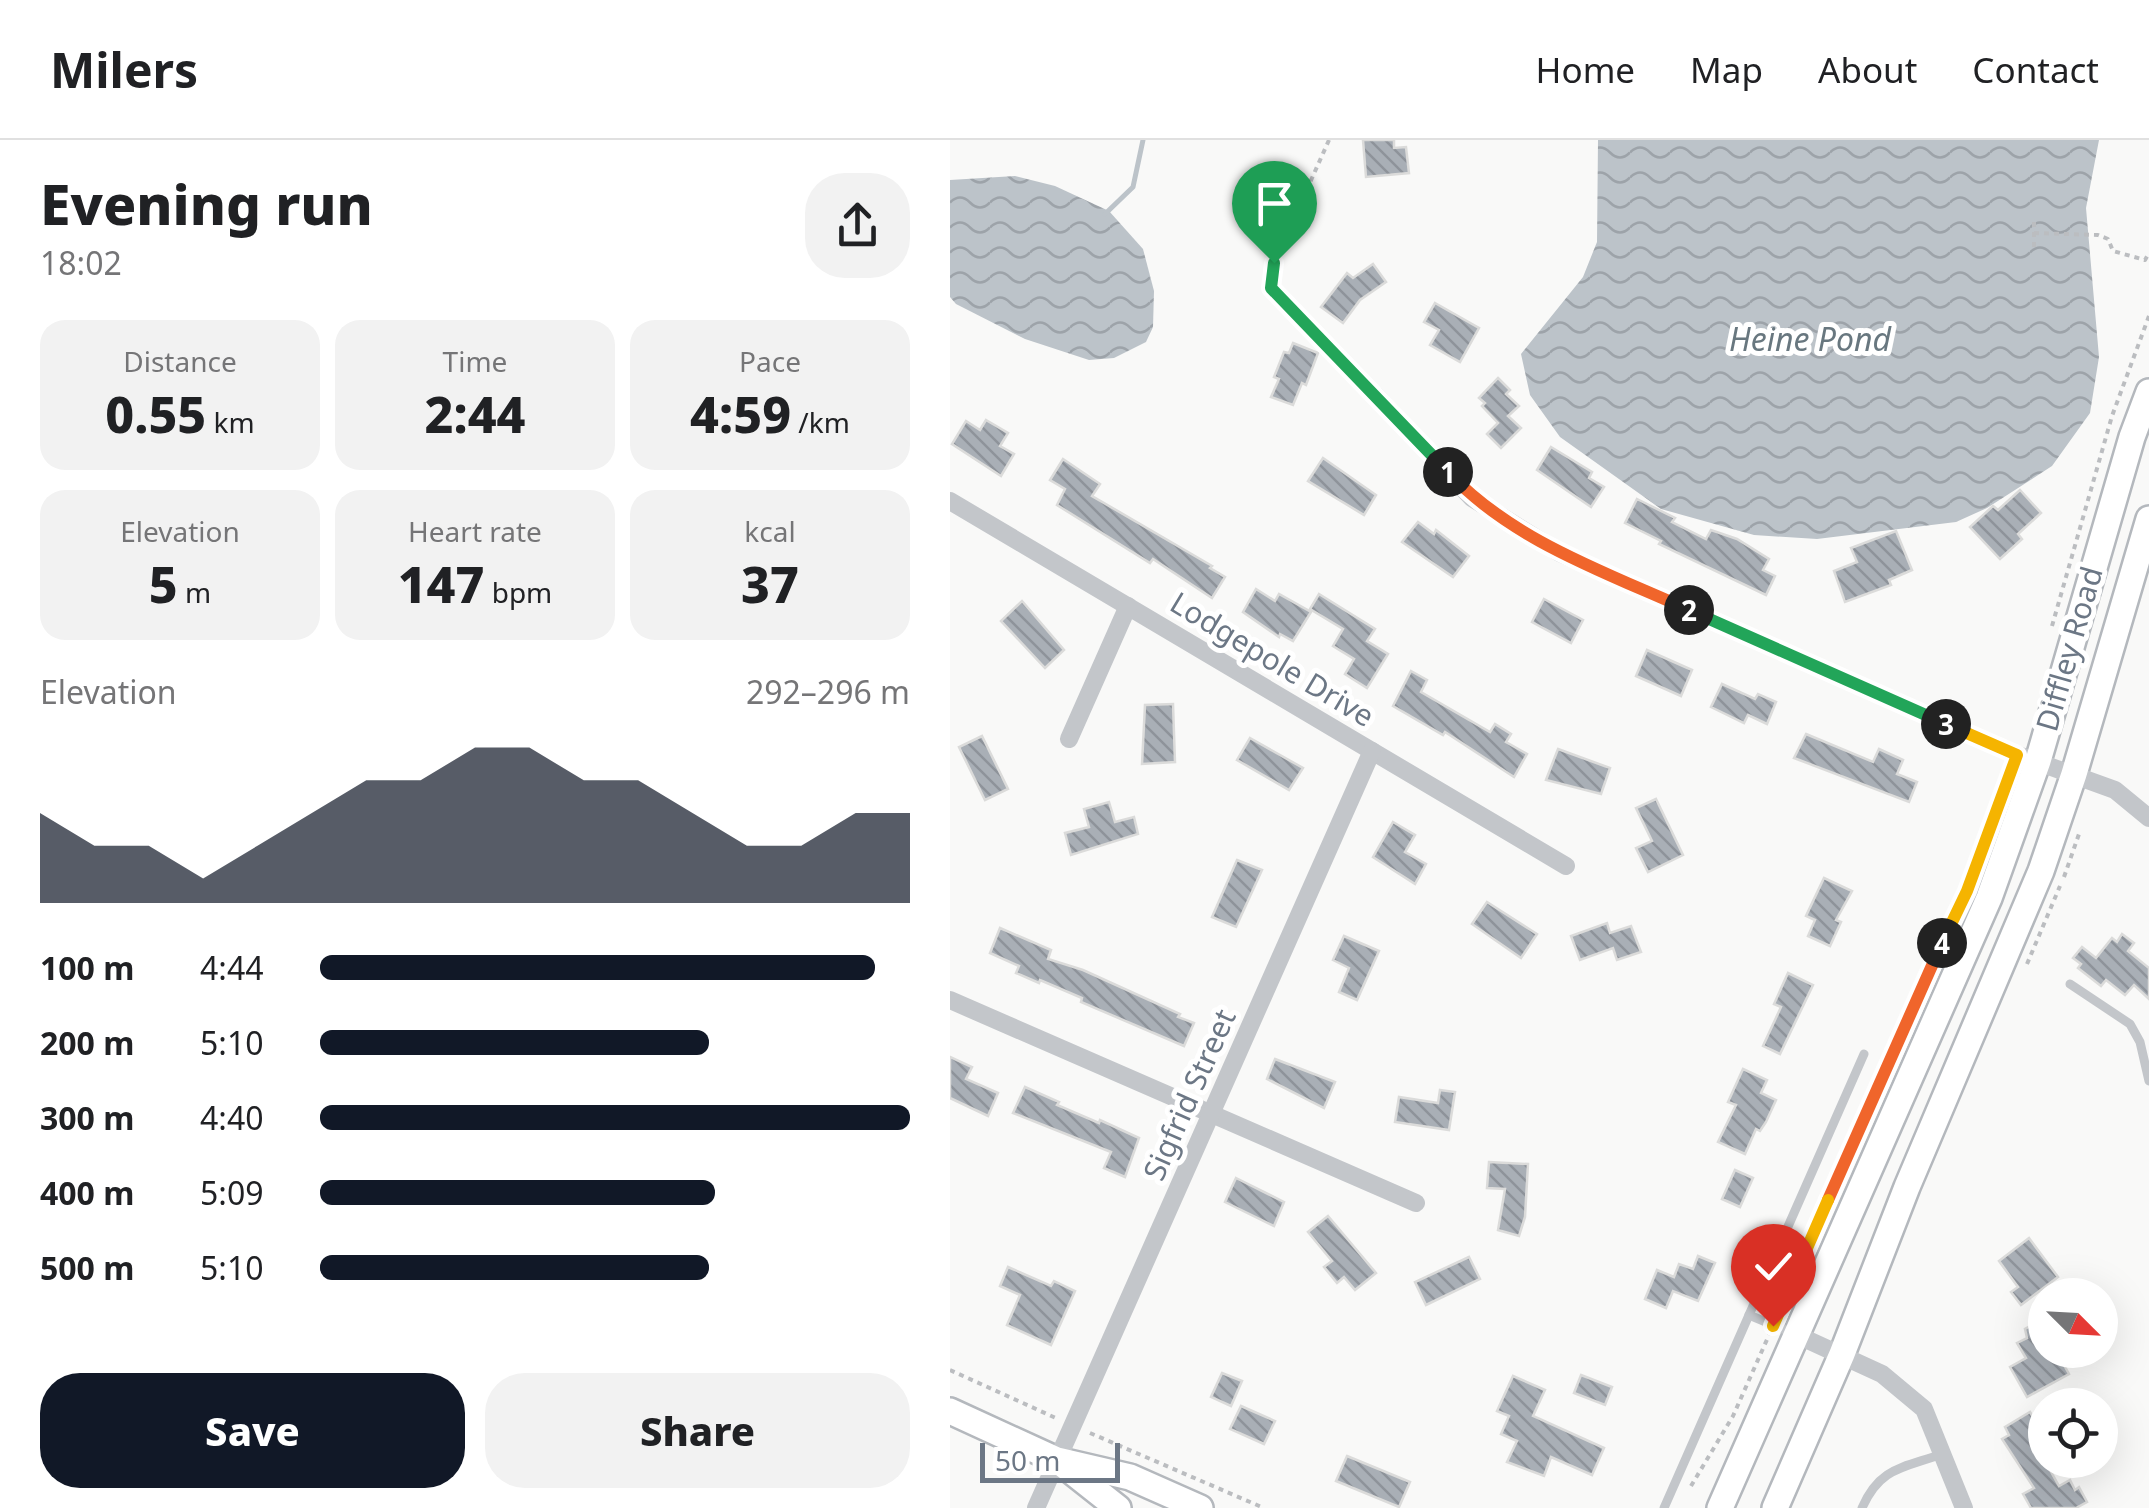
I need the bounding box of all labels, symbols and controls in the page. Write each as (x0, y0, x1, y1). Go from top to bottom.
text: Milers (50, 37, 198, 102)
text: Home (1536, 46, 1635, 93)
text: Map (1690, 46, 1763, 93)
text: About (1818, 46, 1917, 93)
text: Contact (1972, 46, 2099, 93)
pin (1232, 161, 1317, 264)
text: Evening run (40, 166, 373, 241)
button: share (805, 173, 910, 278)
icon: arrive (1247, 176, 1302, 231)
text: 18:02 (40, 241, 122, 284)
water label: Heine Pond (1729, 317, 1892, 360)
text: Distance (123, 342, 237, 380)
text: Time (443, 342, 507, 380)
text: Pace (739, 342, 801, 380)
text: 0.55 (105, 380, 206, 448)
text: 2:44 (425, 380, 525, 448)
text: 4:59 (690, 380, 791, 448)
text: km (206, 403, 255, 441)
text: /km (791, 403, 850, 441)
pin: 1 (1423, 447, 1473, 497)
text: 1 (1440, 453, 1456, 491)
text: Elevation (120, 512, 240, 550)
text: Heart rate (408, 512, 542, 550)
text: kcal (744, 512, 796, 550)
text: 5 (149, 550, 178, 618)
text: 147 (398, 550, 484, 618)
text: 37 (741, 550, 799, 618)
street label: Diffley Road (2025, 561, 2112, 736)
text: m (178, 573, 211, 611)
text: bpm (484, 573, 552, 611)
street label: Lodgepole Drive (1163, 582, 1382, 736)
pin: 2 (1664, 585, 1714, 635)
text: 2 (1681, 591, 1697, 629)
text: Elevation (40, 670, 177, 713)
text: 292–296 m (746, 670, 910, 713)
pin: 3 (1921, 699, 1971, 749)
text: 3 (1938, 705, 1954, 743)
pin: 4 (1917, 918, 1967, 968)
text: 4 (1934, 924, 1950, 962)
text: 100 m (40, 946, 134, 989)
text: 4:44 (200, 946, 264, 989)
street label: Sigfrid Street (1133, 1002, 1245, 1186)
text: 200 m (40, 1021, 134, 1064)
text: 5:10 (200, 1021, 264, 1064)
text: 300 m (40, 1096, 134, 1139)
text: 4:40 (200, 1096, 264, 1139)
text: 400 m (40, 1171, 134, 1214)
text: 5:09 (200, 1171, 264, 1214)
pin (1731, 1224, 1816, 1327)
icon: check (1746, 1239, 1801, 1294)
text: 500 m (40, 1246, 134, 1289)
text: 5:10 (200, 1246, 264, 1289)
north arrow (2028, 1278, 2118, 1368)
map controls (2028, 1278, 2118, 1478)
button: Save (40, 1373, 465, 1488)
button: Share (485, 1373, 910, 1488)
button: locate (2028, 1388, 2118, 1478)
scale bar (980, 1438, 1120, 1482)
text: 50 m (995, 1441, 1061, 1479)

